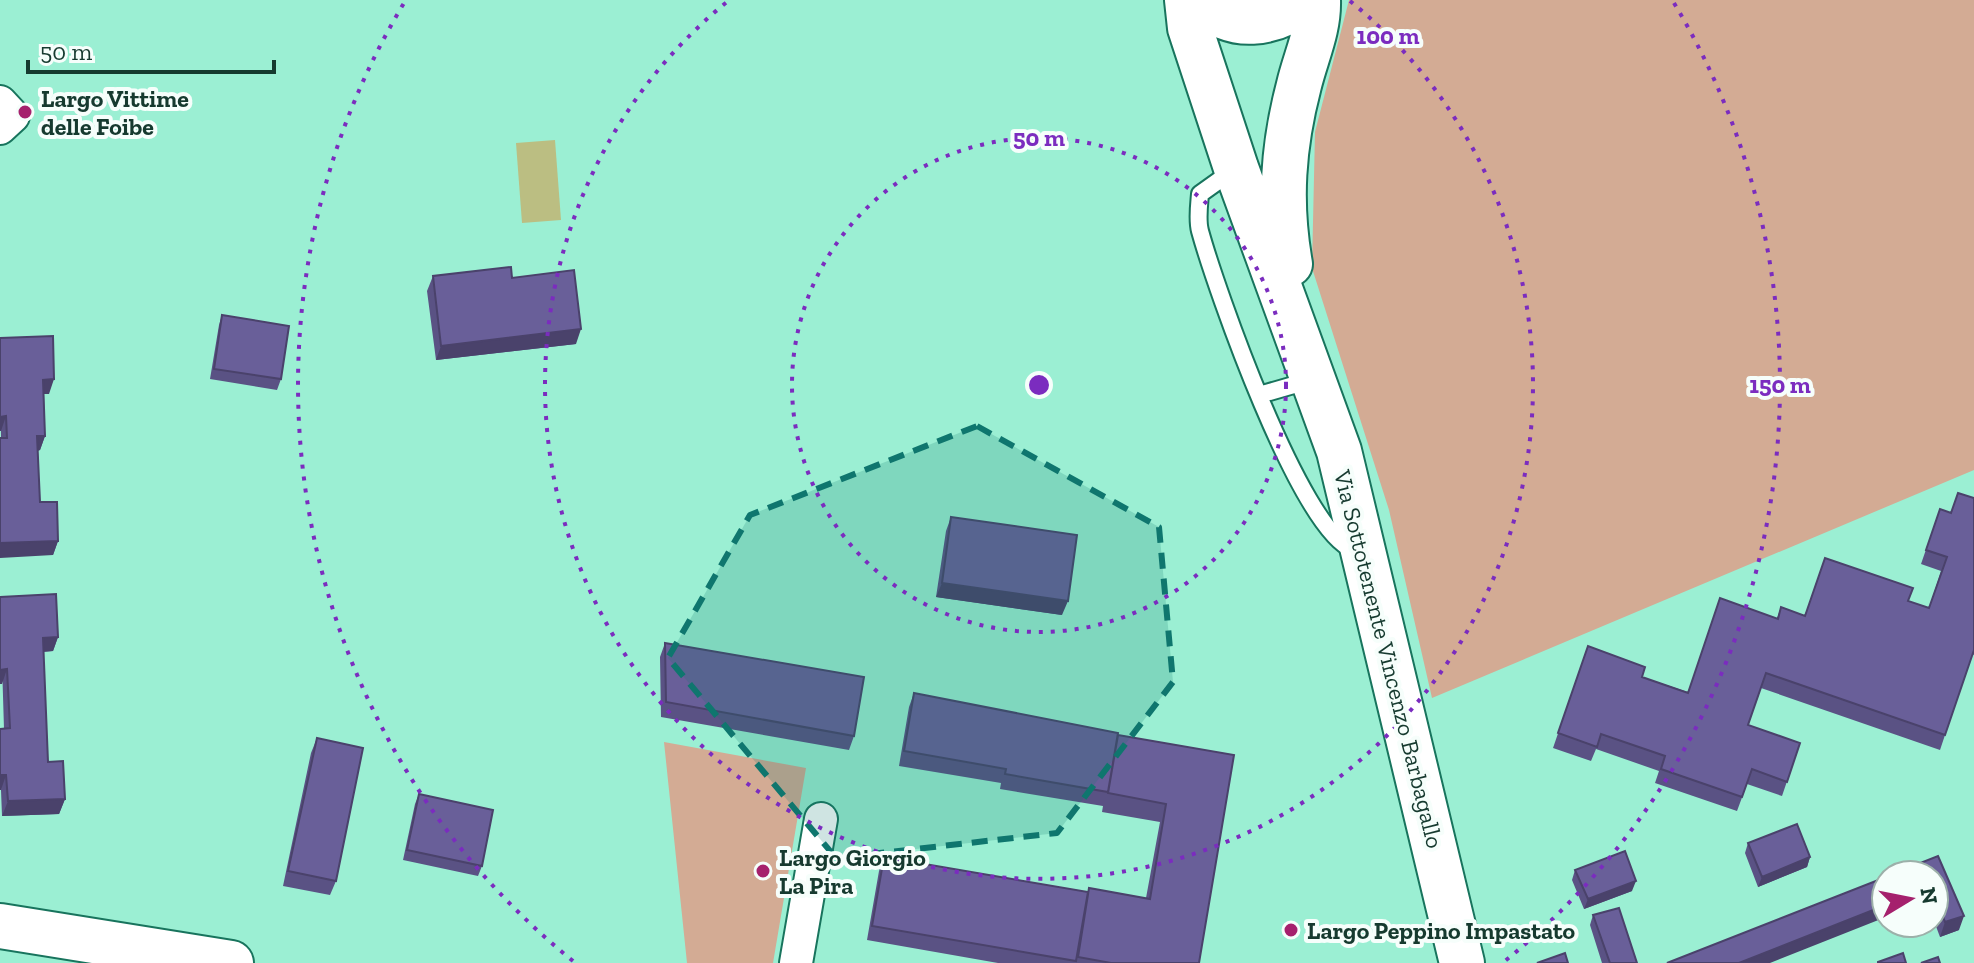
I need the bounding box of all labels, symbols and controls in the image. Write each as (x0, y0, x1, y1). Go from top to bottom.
text: 100 m (1357, 21, 1419, 50)
scale bar (28, 24, 274, 74)
text: 50 m (40, 37, 93, 66)
place label: Largo Vittime delle Foibe (41, 84, 189, 141)
marker: Largo Vittime delle Foibe (16, 103, 34, 121)
text: 50 m (1013, 123, 1065, 152)
text: 150 m (1749, 370, 1811, 399)
centre of rings (1025, 371, 1053, 399)
street label: Via Sottotenente Vincenzo Barbagallo (1328, 466, 1450, 851)
place label: Largo Giorgio La Pira (779, 843, 926, 900)
north arrow (1870, 859, 1950, 939)
marker: Largo Giorgio La Pira (754, 862, 772, 880)
text: N (1914, 885, 1944, 906)
place label: Largo Peppino Impastato (1307, 916, 1576, 945)
marker: Largo Peppino Impastato (1282, 921, 1300, 939)

